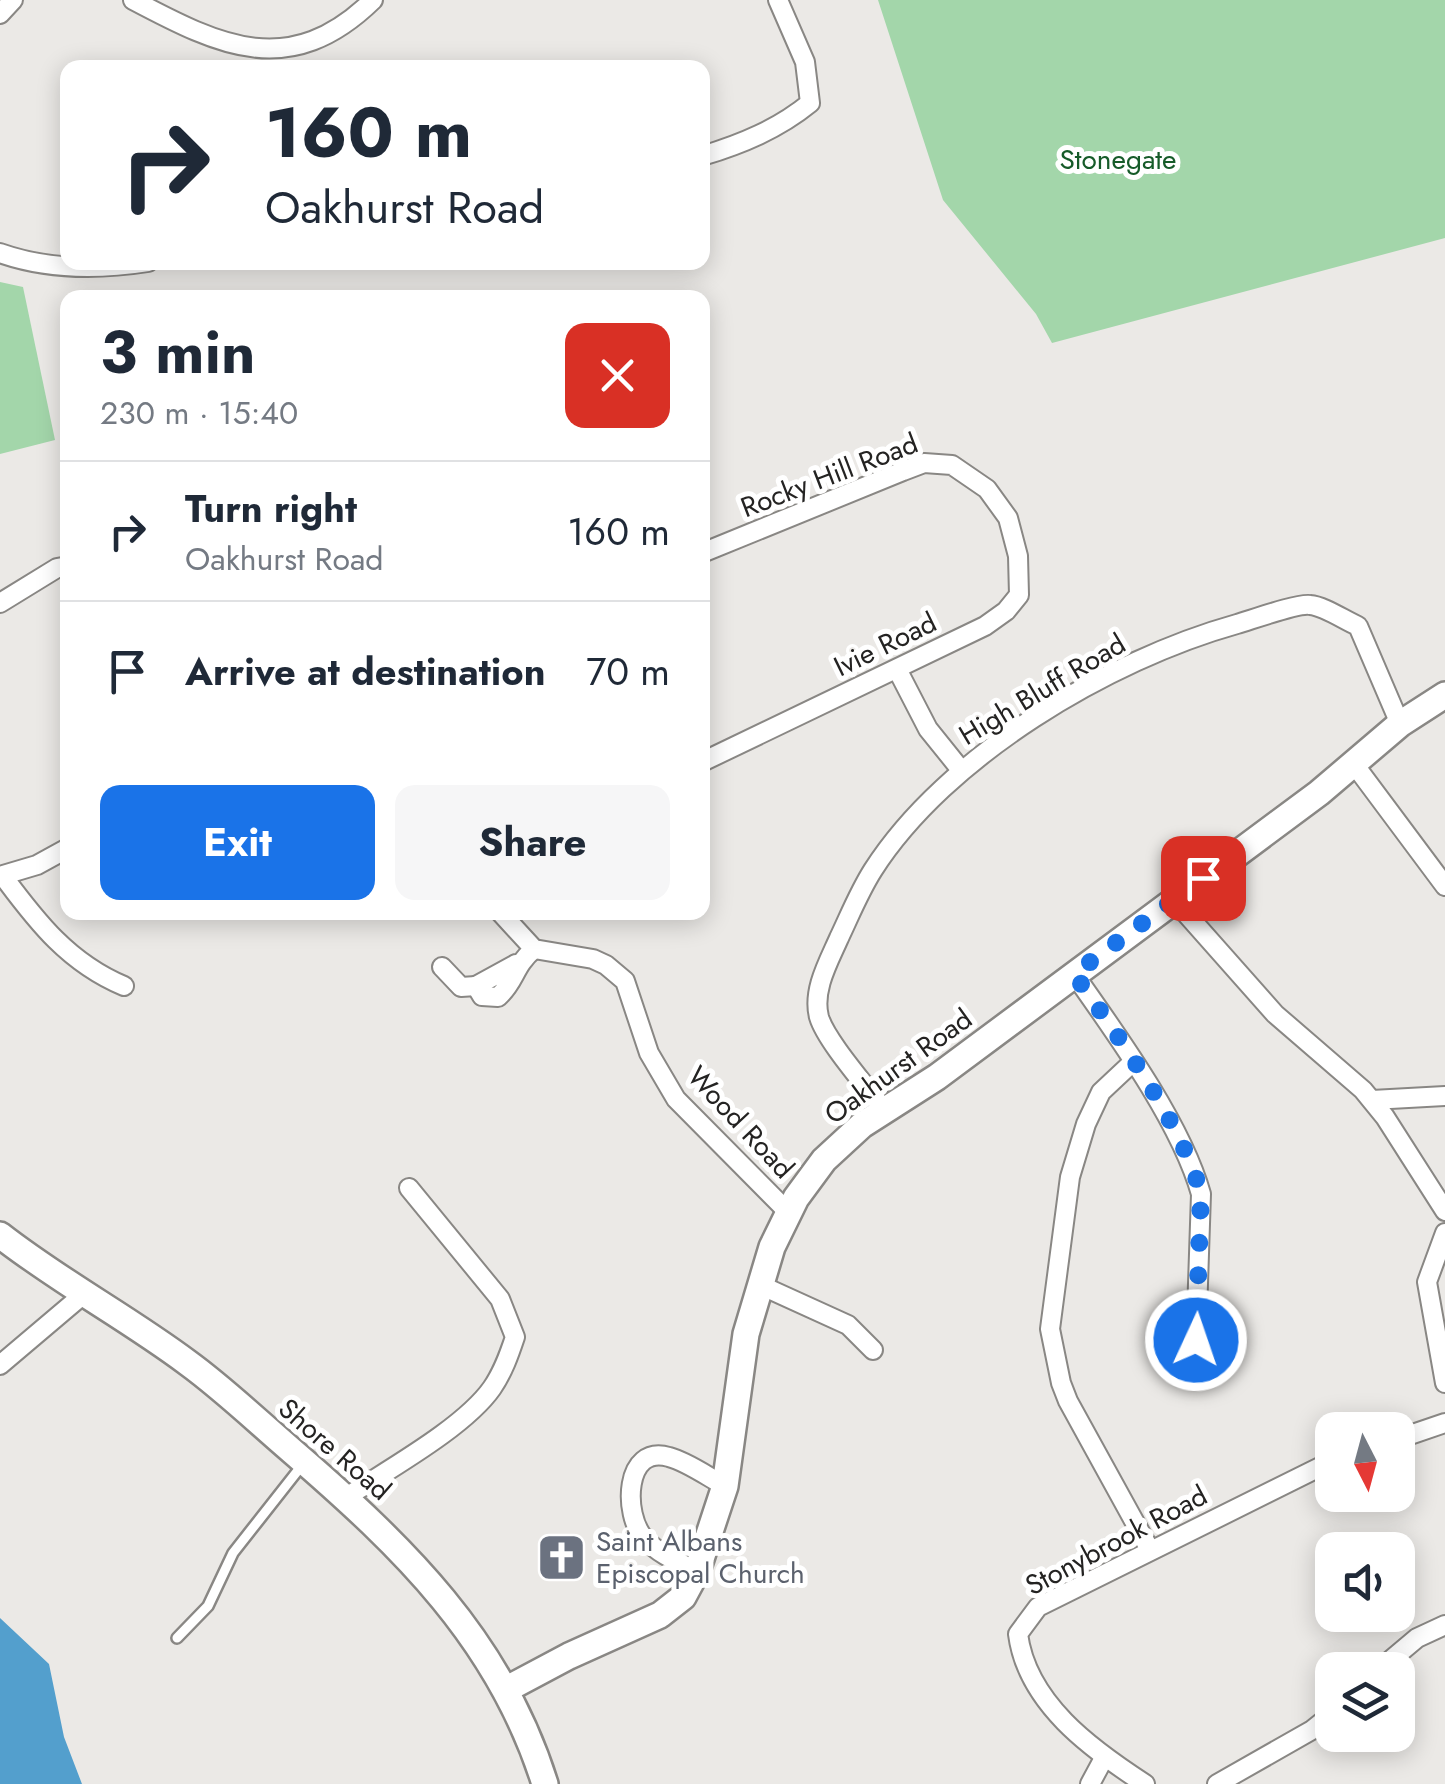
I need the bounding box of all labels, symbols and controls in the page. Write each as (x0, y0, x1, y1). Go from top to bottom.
text: 160 m (265, 82, 472, 183)
icon: right (100, 100, 230, 230)
park label: Stonegate (1059, 139, 1177, 180)
text: Oakhurst Road (265, 175, 544, 240)
text: 3 min (100, 309, 256, 396)
button: close (565, 323, 670, 428)
text: 230 m · 15:40 (100, 390, 298, 436)
street label: Rocky Hill Road (735, 423, 924, 528)
text: Turn right (185, 481, 357, 536)
icon: right (100, 504, 155, 559)
text: 160 m (567, 504, 670, 559)
text: Oakhurst Road (185, 536, 384, 582)
street label: Ivie Road (827, 602, 943, 687)
street label: High Bluff Road (951, 623, 1133, 755)
icon: arrive (100, 644, 155, 699)
text: Arrive at destination (185, 644, 546, 699)
text: 70 m (586, 644, 670, 699)
button: Exit (100, 785, 375, 900)
button: Share (395, 785, 670, 900)
pin (1161, 836, 1246, 921)
icon: arrive (1176, 851, 1231, 906)
street label: Oakhurst Road (816, 999, 981, 1134)
street label: Wood Road (678, 1057, 804, 1188)
position arrow (1144, 1288, 1248, 1392)
street label: Shore Road (269, 1389, 400, 1510)
north arrow (1315, 1412, 1415, 1512)
map controls (1315, 1412, 1415, 1752)
street label: Stonybrook Road (1018, 1475, 1215, 1606)
place label: Saint Albans Episcopal Church (596, 1521, 805, 1594)
church icon: Saint Albans Episcopal Church (535, 1531, 587, 1583)
button: sound (1315, 1532, 1415, 1632)
button: layers (1315, 1652, 1415, 1752)

